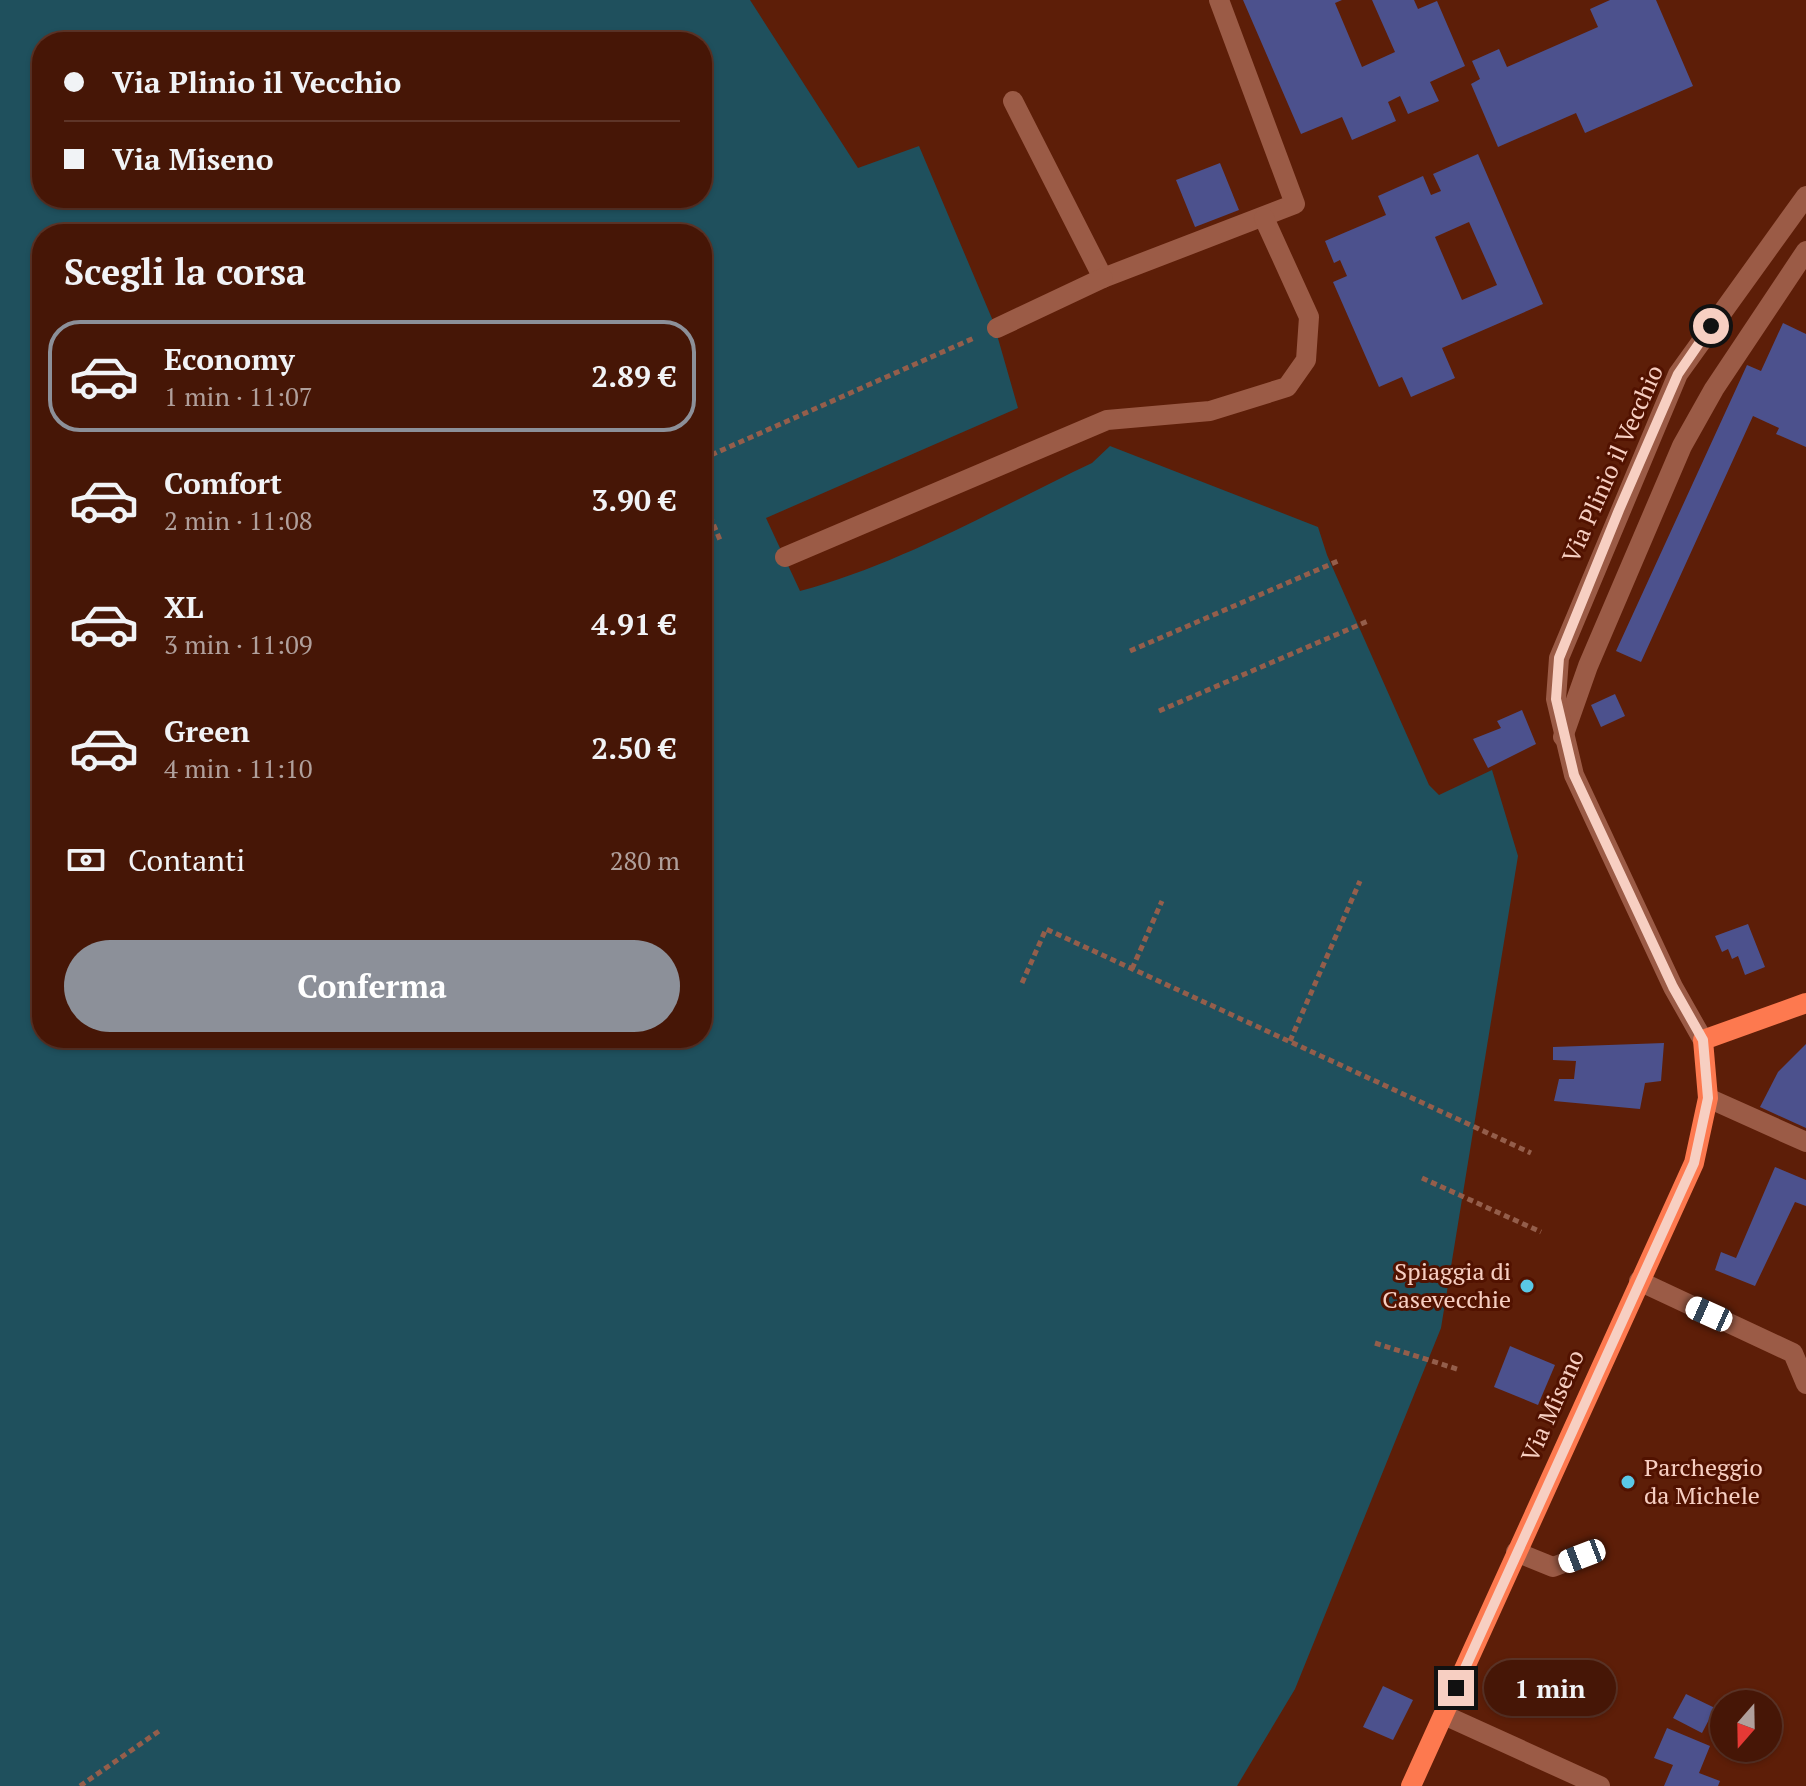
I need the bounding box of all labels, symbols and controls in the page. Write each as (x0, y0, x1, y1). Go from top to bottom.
text: Via Plinio il Vecchio (112, 62, 401, 102)
text: Via Miseno (112, 139, 273, 179)
text: Scegli la corsa (64, 248, 306, 295)
route start (1693, 308, 1729, 344)
text: Economy (164, 339, 295, 379)
icon: car (68, 340, 140, 412)
text: 2.89 € (591, 356, 676, 396)
street label: Via Plinio il Vecchio (1554, 360, 1670, 568)
text: 1 min · 11:07 (164, 379, 313, 413)
text: Comfort (164, 463, 282, 503)
icon: car (68, 464, 140, 536)
text: 3.90 € (591, 480, 676, 520)
text: 2 min · 11:08 (164, 503, 313, 537)
text: XL (164, 587, 203, 627)
icon: car (68, 588, 140, 660)
text: 4.91 € (591, 604, 676, 644)
text: 3 min · 11:09 (164, 627, 313, 661)
text: Green (164, 711, 250, 751)
icon: car (68, 712, 140, 784)
text: 2.50 € (591, 728, 676, 768)
text: 4 min · 11:10 (164, 751, 313, 785)
icon: cash (64, 838, 108, 882)
text: Contanti (128, 840, 245, 880)
text: 280 m (610, 843, 680, 877)
button: Conferma (64, 940, 680, 1032)
place label: Spiaggia di Casevecchie (1382, 1255, 1511, 1315)
marker: Spiaggia di Casevecchie (1518, 1277, 1536, 1295)
car (1682, 1293, 1736, 1335)
street label: Via Miseno (1513, 1344, 1591, 1467)
place label: Parcheggio da Michele (1644, 1451, 1763, 1511)
marker: Parcheggio da Michele (1619, 1473, 1637, 1491)
car (1555, 1536, 1609, 1576)
callout: 1 min (1484, 1660, 1616, 1716)
route end (1438, 1670, 1474, 1706)
text: 1 min (1514, 1671, 1586, 1705)
north arrow (1710, 1690, 1782, 1762)
map controls (1710, 1690, 1782, 1762)

